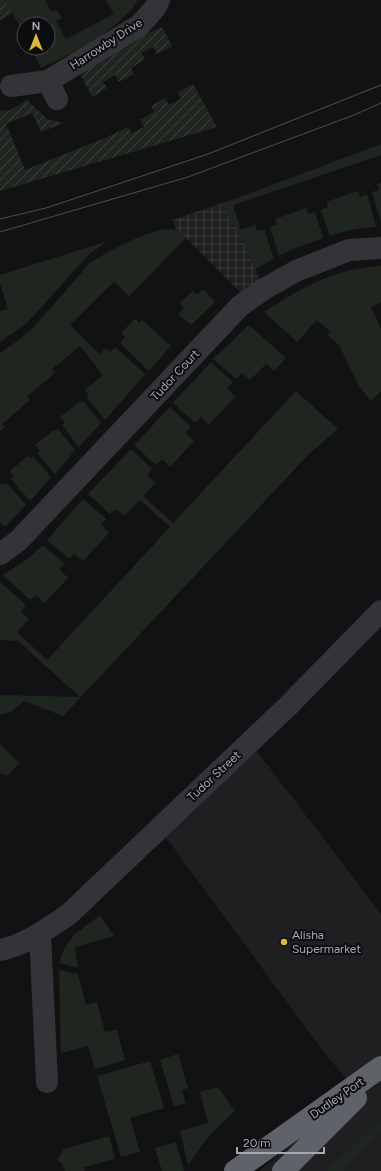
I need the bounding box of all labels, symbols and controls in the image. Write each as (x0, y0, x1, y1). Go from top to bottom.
street label: Harrowby Drive (67, 15, 145, 73)
north arrow (16, 16, 56, 56)
text: N (32, 20, 40, 33)
street label: Tudor Court (148, 346, 202, 403)
street label: Tudor Street (185, 748, 244, 804)
place label: Alisha Supermarket (292, 928, 361, 956)
marker: Alisha Supermarket (279, 937, 289, 947)
street label: Dudley Port (307, 1074, 367, 1122)
scale bar (237, 1129, 324, 1155)
text: 20 m (243, 1136, 271, 1150)

